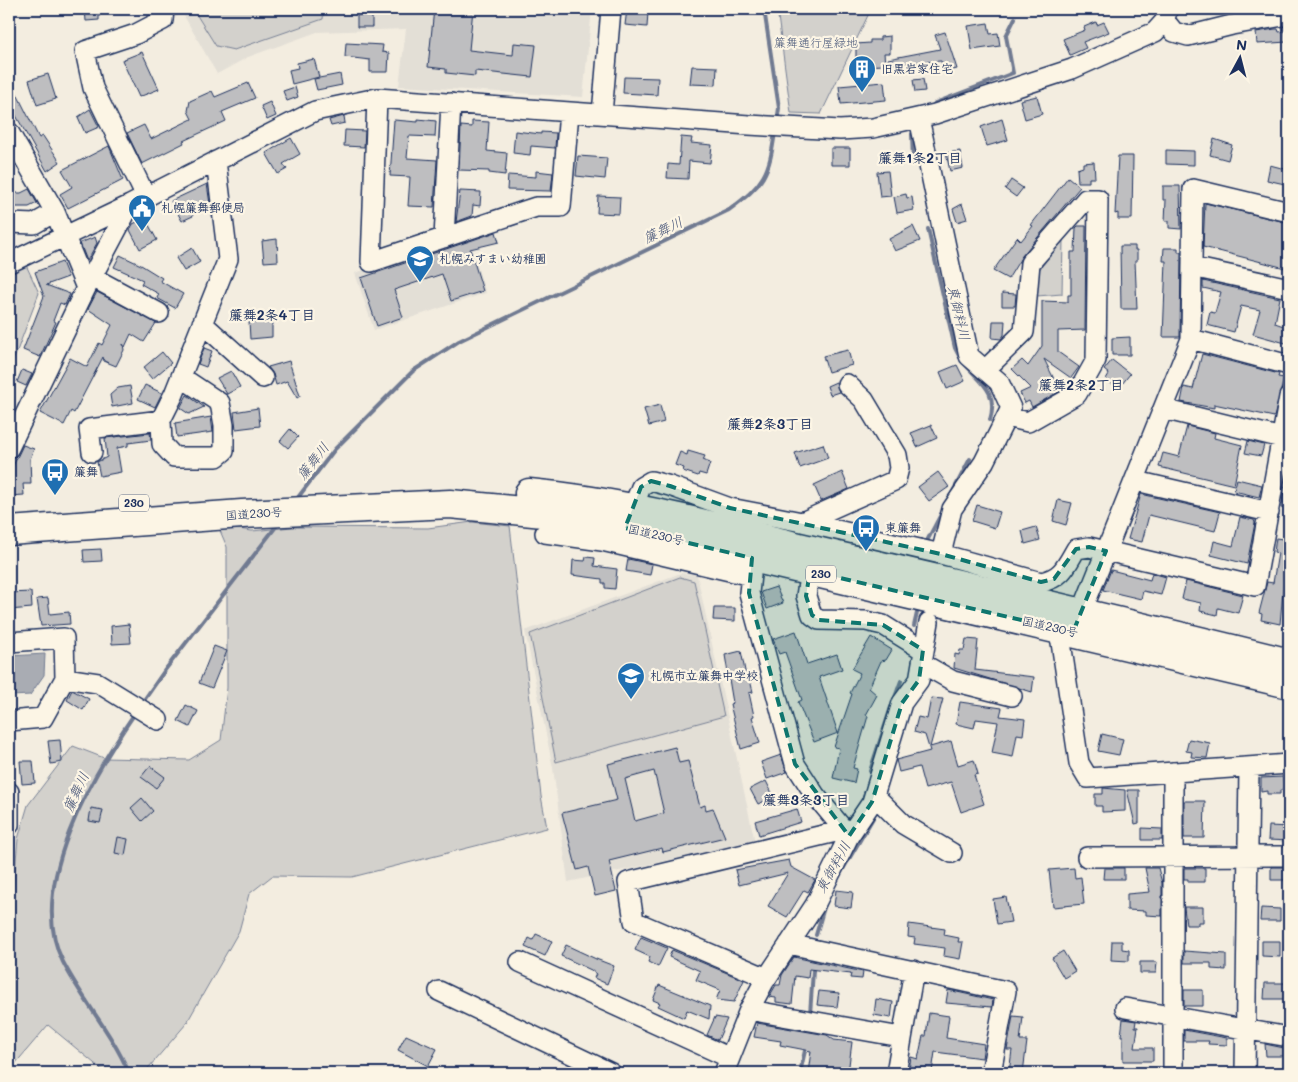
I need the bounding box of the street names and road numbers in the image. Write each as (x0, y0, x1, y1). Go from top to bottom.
road number: 230 (119, 494, 149, 512)
street label: 国道230号 (225, 503, 283, 523)
street label: 国道230号 (627, 520, 686, 548)
road number: 230 (806, 566, 836, 582)
street label: 国道230号 (1021, 612, 1080, 640)

